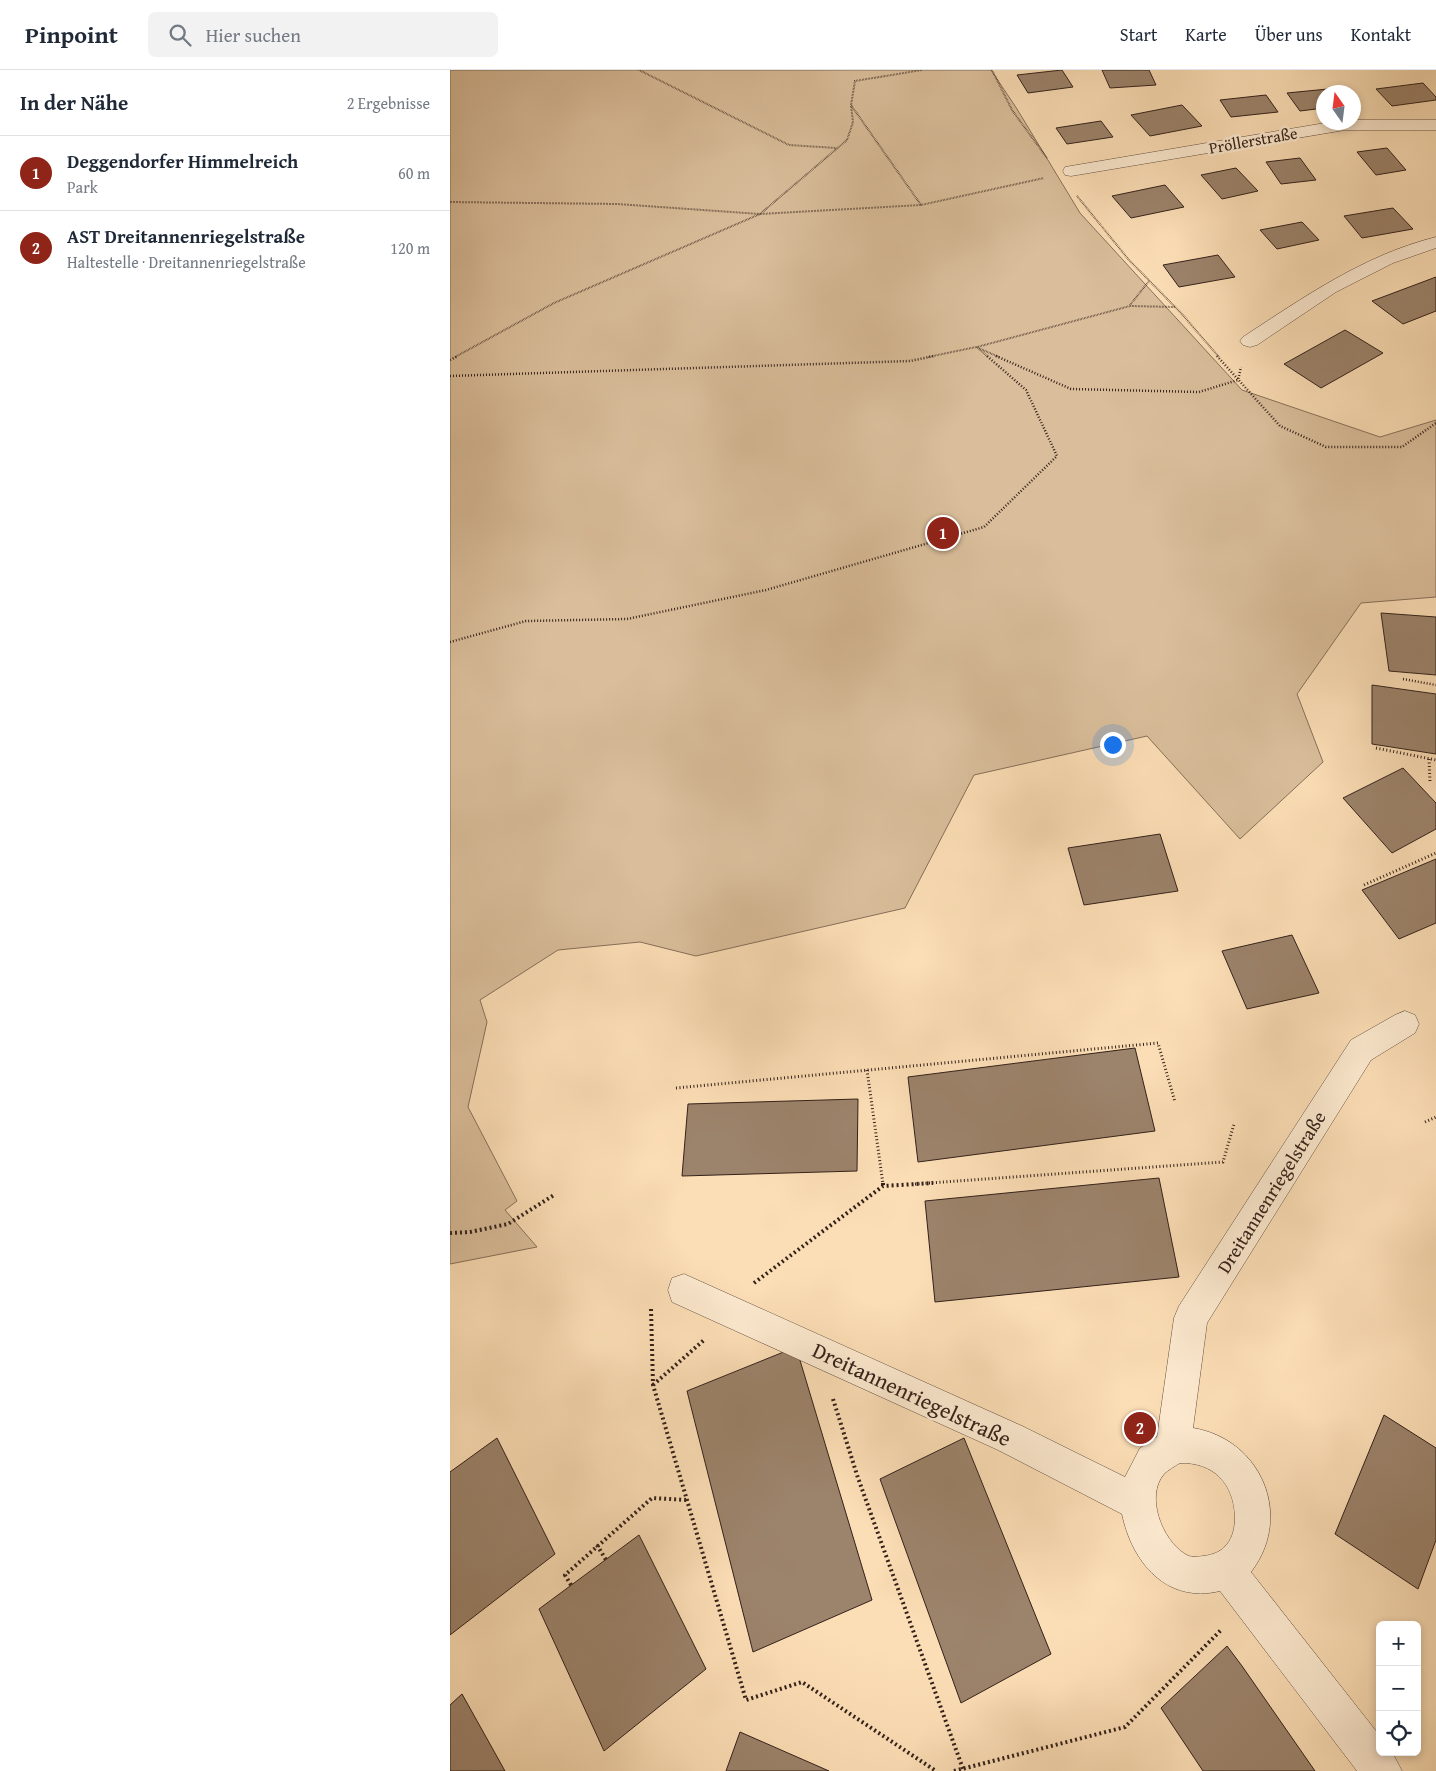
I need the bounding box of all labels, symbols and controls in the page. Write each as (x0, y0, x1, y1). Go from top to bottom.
search box (148, 12, 498, 57)
text: Pinpoint (25, 17, 118, 52)
icon: search (166, 21, 194, 49)
text: Hier suchen (206, 21, 301, 49)
text: Start (1120, 21, 1157, 48)
text: Karte (1185, 21, 1227, 48)
text: Über uns (1255, 21, 1323, 48)
text: Kontakt (1351, 21, 1411, 48)
north arrow (1316, 85, 1361, 130)
text: In der Nähe (20, 87, 128, 118)
text: 2 Ergebnisse (347, 91, 430, 115)
street label: Pröllerstraße (1207, 120, 1299, 160)
text: Deggendorfer Himmelreich (67, 147, 298, 175)
text: 1 (32, 161, 40, 185)
text: 60 m (398, 161, 430, 185)
text: Park (67, 175, 98, 199)
text: AST Dreitannenriegelstraße (67, 222, 305, 250)
text: 2 (32, 236, 40, 260)
text: 120 m (390, 236, 430, 260)
text: Haltestelle · Dreitannenriegelstraße (67, 250, 306, 274)
pin: 1 (927, 514, 959, 552)
your location (1100, 732, 1126, 758)
street label: Dreitannenriegelstraße (1210, 1105, 1332, 1279)
street label: Dreitannenriegelstraße (807, 1334, 1017, 1454)
pin: 2 (1124, 1409, 1156, 1447)
map controls (1376, 1621, 1421, 1756)
button: + (1376, 1621, 1421, 1666)
button: − (1376, 1666, 1421, 1711)
button: locate (1376, 1711, 1421, 1756)

